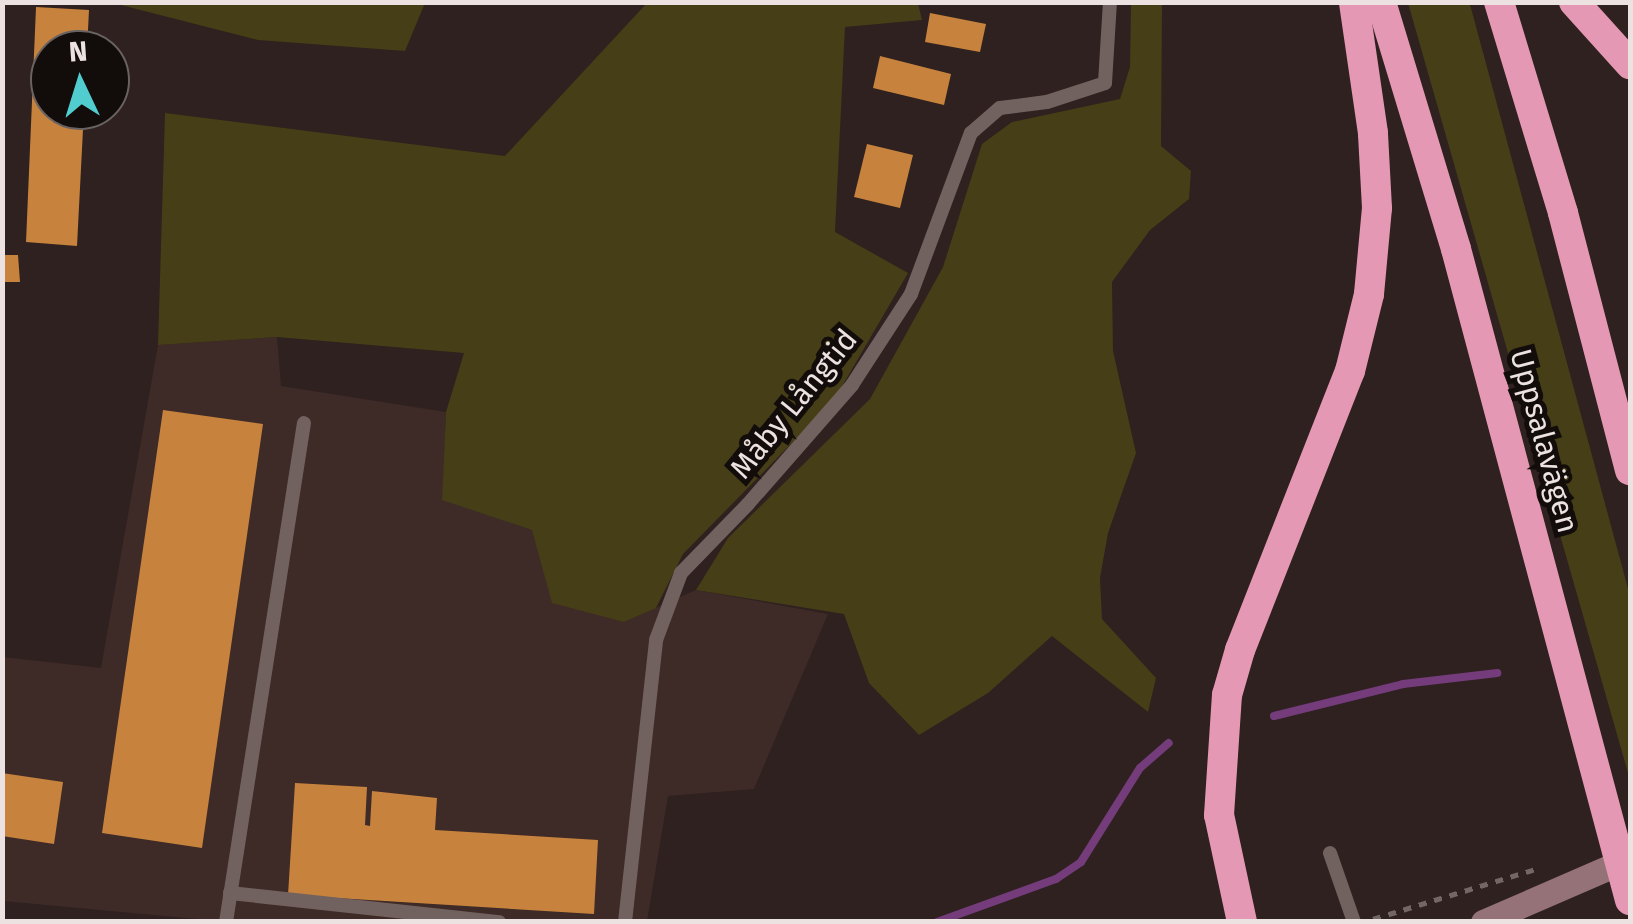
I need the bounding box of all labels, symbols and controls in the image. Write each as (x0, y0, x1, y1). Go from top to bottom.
north arrow (30, 30, 130, 130)
text: N (68, 34, 88, 69)
street label: Måby Långtid (723, 322, 865, 486)
street label: Uppsalavägen (1502, 345, 1586, 537)

